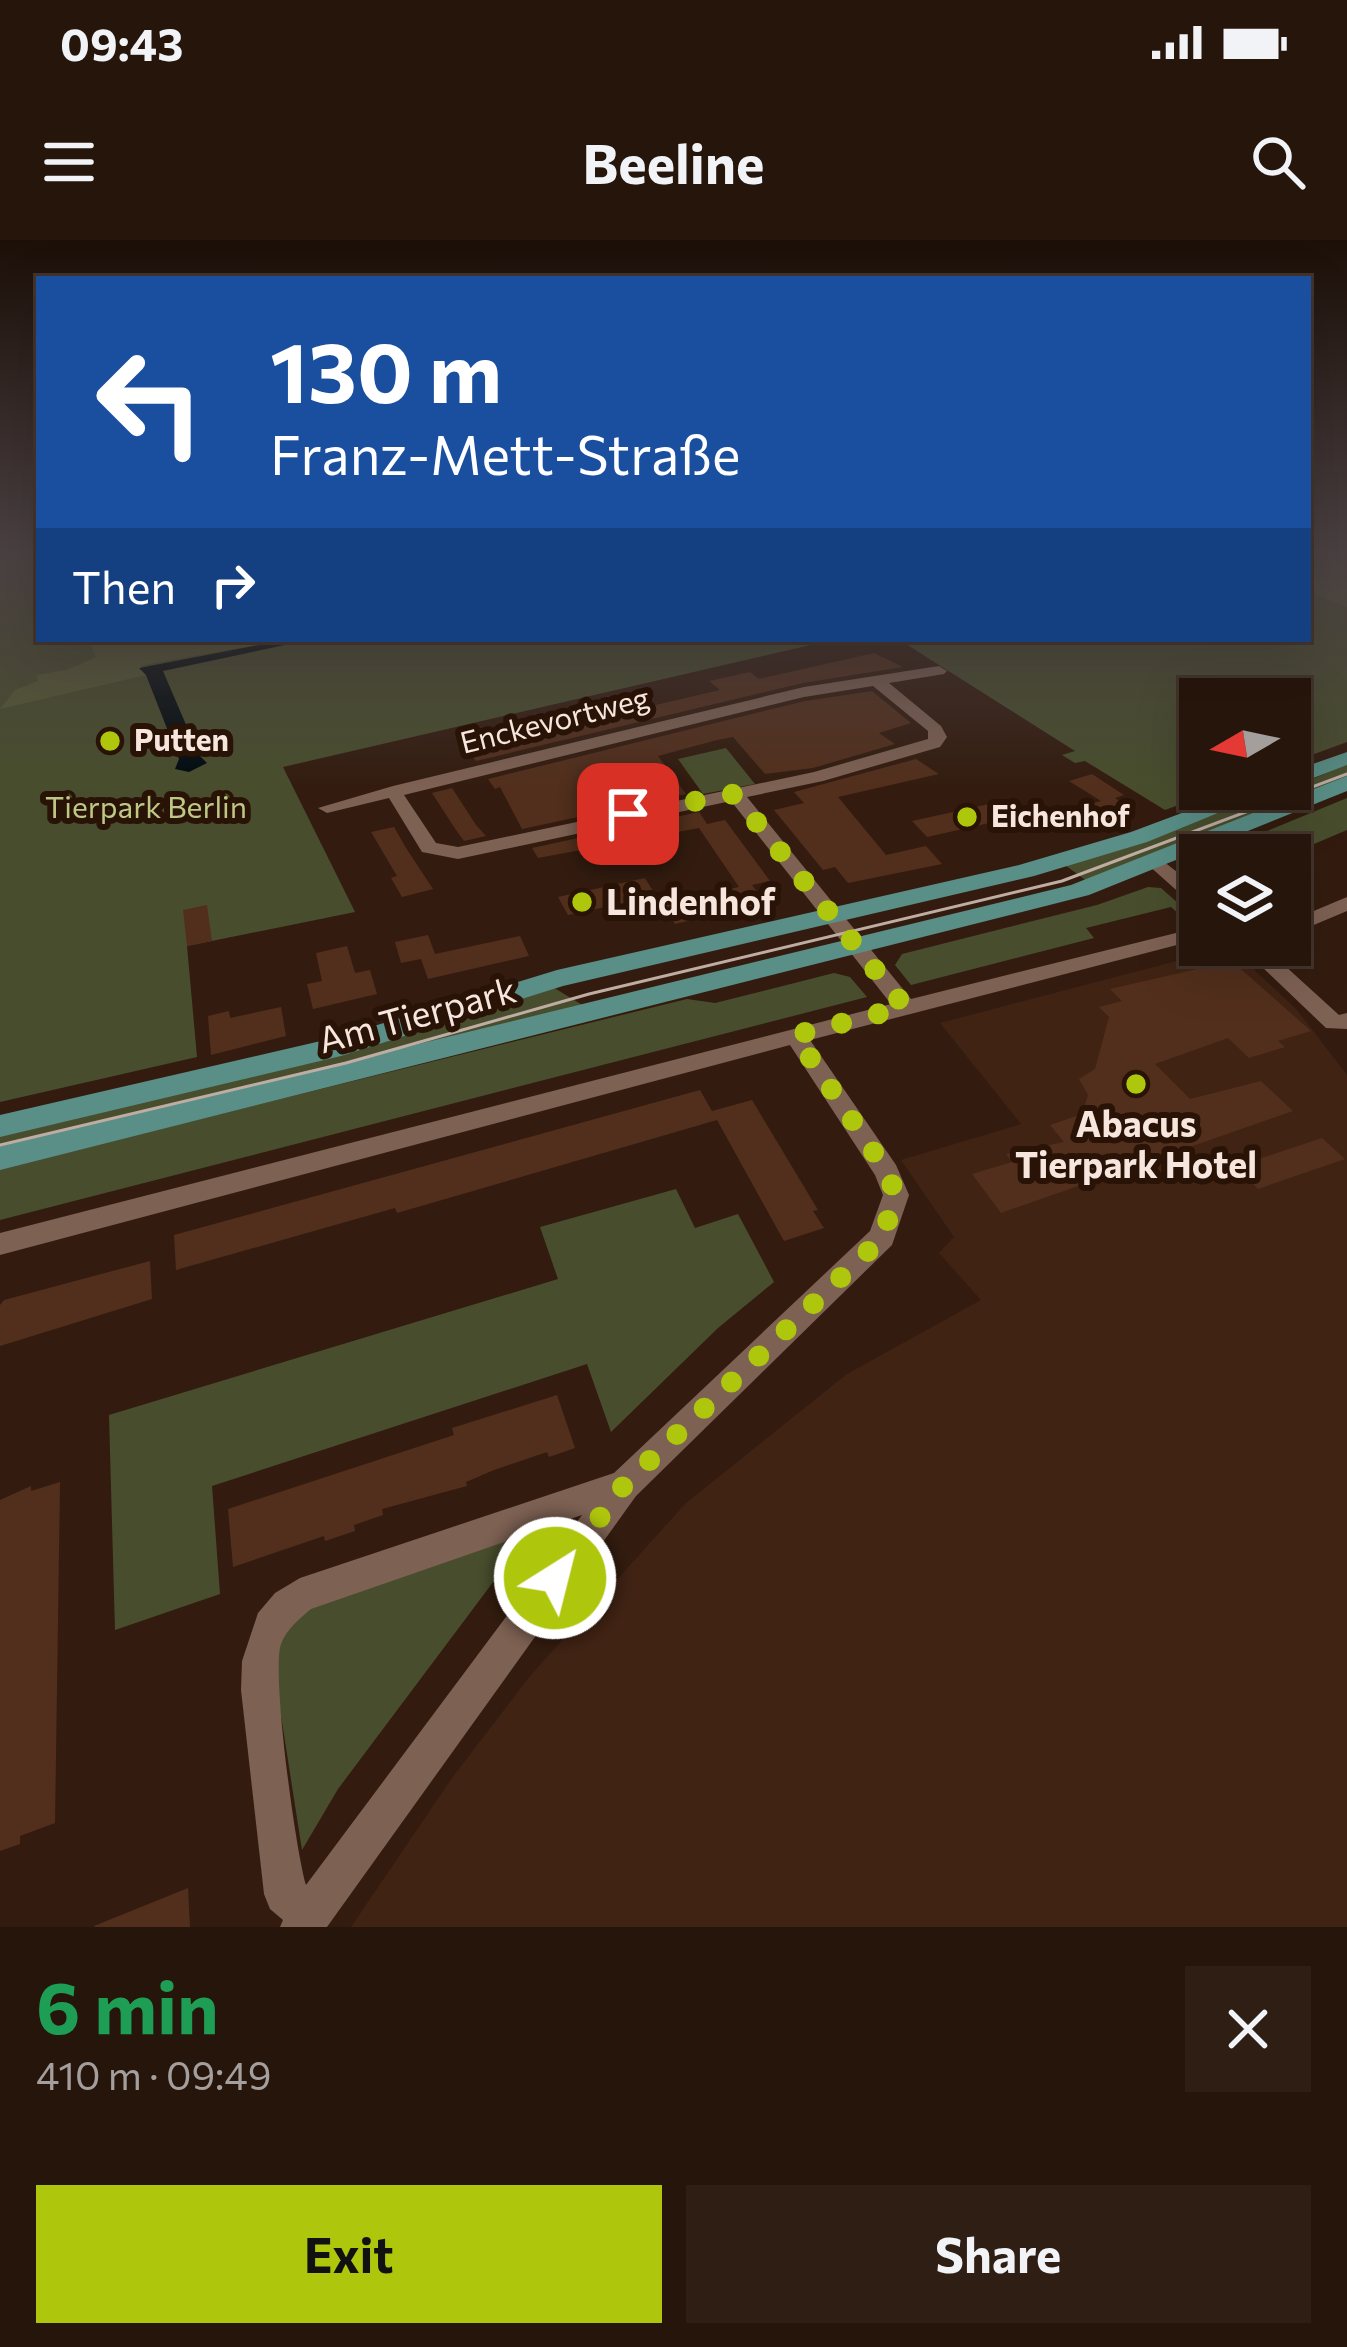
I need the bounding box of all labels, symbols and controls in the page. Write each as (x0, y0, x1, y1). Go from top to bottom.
text: 09:43 (60, 15, 183, 70)
icon: menu (36, 129, 102, 195)
text: Beeline (582, 129, 765, 195)
icon: search (1245, 129, 1311, 195)
text: 130 m (270, 318, 502, 420)
icon: left (72, 324, 228, 480)
text: Franz-Mett-Straße (270, 420, 740, 486)
icon: right (200, 552, 266, 618)
text: Then (72, 558, 176, 613)
street label: Enckevortweg (456, 677, 653, 760)
north arrow (1179, 678, 1311, 810)
map controls (1179, 678, 1311, 966)
place label: Putten (134, 720, 229, 757)
marker: Putten (97, 728, 123, 754)
pin (577, 763, 679, 865)
icon: arrive (595, 781, 661, 847)
park label: Tierpark Berlin (45, 787, 247, 824)
place label: Eichenhof (991, 796, 1130, 833)
marker: Eichenhof (954, 804, 980, 830)
button: layers (1179, 834, 1311, 966)
place label: Lindenhof (606, 878, 776, 922)
marker: Lindenhof (569, 889, 595, 915)
street label: Am Tierpark (313, 966, 520, 1061)
marker: Abacus Tierpark Hotel (1123, 1071, 1149, 1097)
place label: Abacus Tierpark Hotel (1015, 1100, 1257, 1185)
position arrow (492, 1515, 618, 1641)
text: 6 min (36, 1961, 219, 2049)
button: close (1185, 1966, 1311, 2092)
text: 410 m · 09:49 (36, 2050, 271, 2098)
button: Exit (36, 2185, 662, 2323)
button: Share (686, 2185, 1311, 2323)

